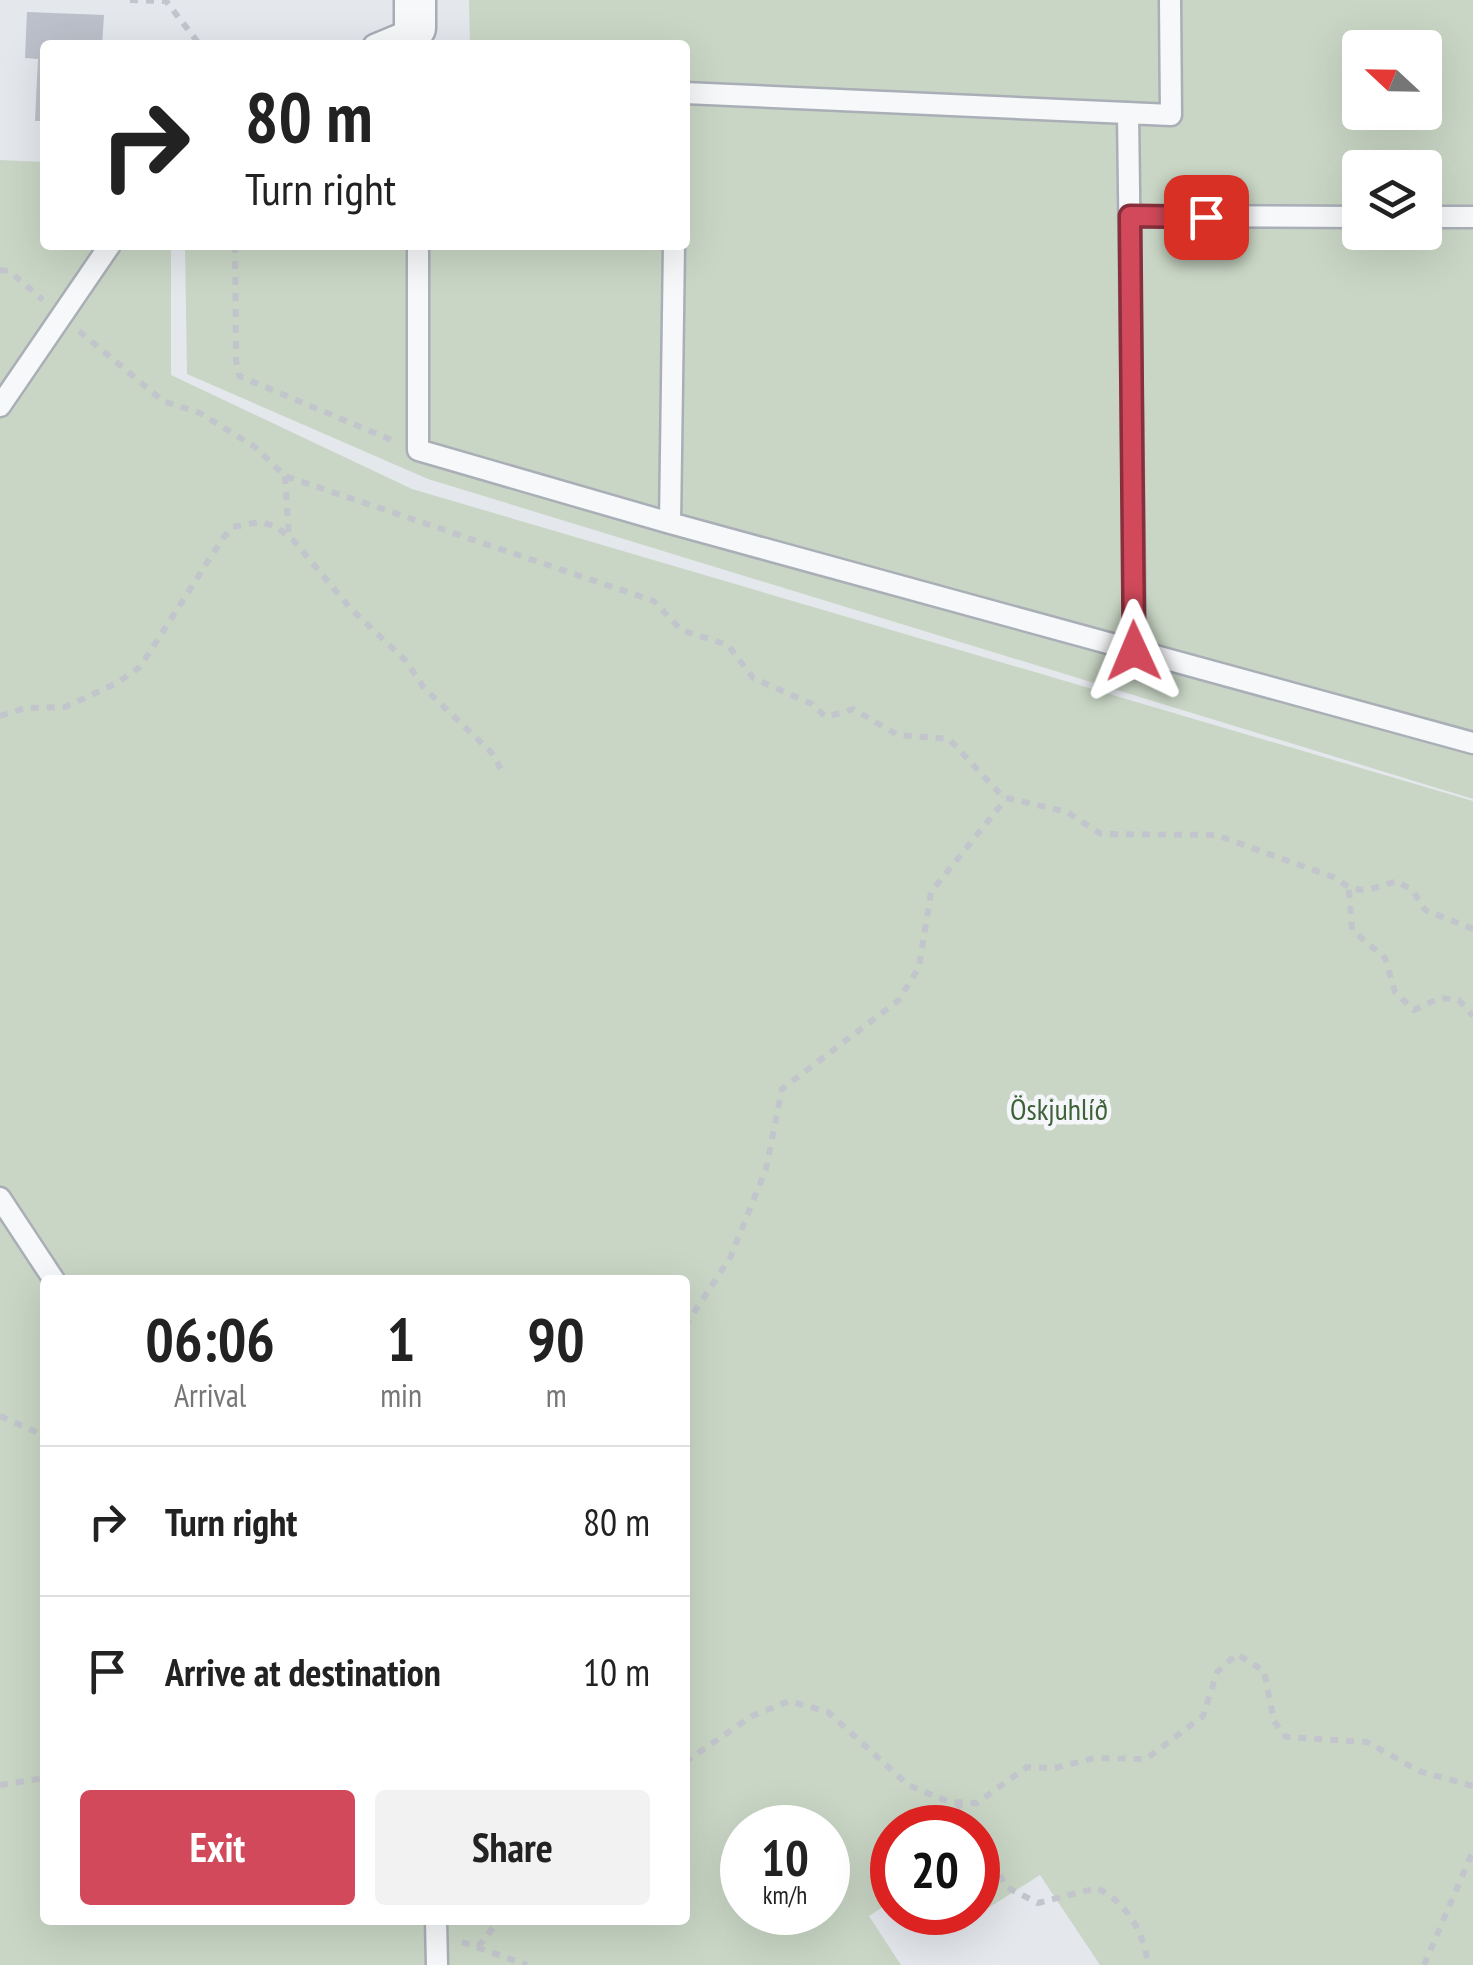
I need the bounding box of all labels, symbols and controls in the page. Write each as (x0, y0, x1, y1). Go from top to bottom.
north arrow (1342, 30, 1442, 130)
map controls (1342, 30, 1442, 250)
text: 80 m (245, 71, 373, 161)
icon: right (80, 80, 210, 210)
button: layers (1342, 150, 1442, 250)
text: Turn right (245, 159, 396, 217)
pin (1164, 175, 1249, 260)
icon: arrive (1179, 190, 1234, 245)
position arrow (1082, 599, 1186, 703)
park label: Öskjuhlíð (1010, 1089, 1108, 1128)
text: 06:06 (145, 1300, 275, 1378)
text: 1 (387, 1300, 416, 1378)
text: 90 (527, 1300, 585, 1378)
text: Arrival (174, 1374, 246, 1416)
text: min (380, 1374, 422, 1416)
text: m (546, 1374, 566, 1416)
icon: right (80, 1494, 135, 1549)
text: Turn right (165, 1497, 297, 1546)
text: 80 m (583, 1497, 650, 1546)
icon: arrive (80, 1644, 135, 1699)
text: Arrive at destination (165, 1647, 441, 1696)
text: 10 m (583, 1647, 650, 1696)
button: Exit (80, 1790, 355, 1905)
button: Share (375, 1790, 650, 1905)
speed limit sign: 20 (870, 1805, 1000, 1935)
text: 10 (761, 1825, 809, 1890)
text: km/h (763, 1879, 807, 1911)

